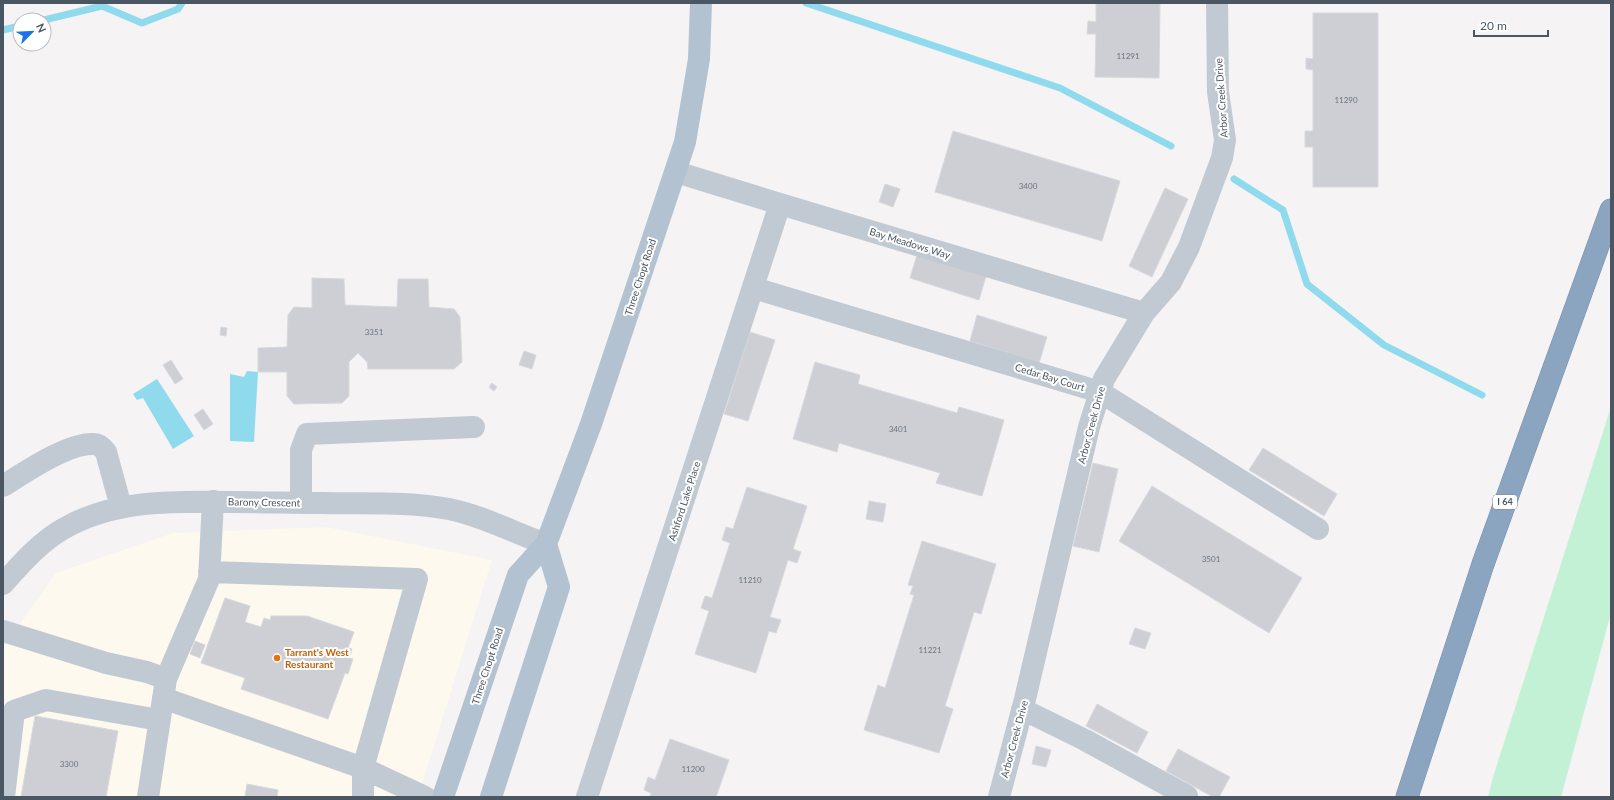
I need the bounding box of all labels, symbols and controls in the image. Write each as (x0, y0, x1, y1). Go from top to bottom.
north arrow (12, 12, 52, 52)
scale bar (1474, 12, 1548, 38)
text: 20 m (1480, 18, 1507, 33)
text: N (34, 21, 49, 34)
house number: 11291 (1116, 51, 1140, 61)
street label: Arbor Creek Drive (1212, 58, 1230, 138)
house number: 11290 (1334, 95, 1358, 105)
house number: 3400 (1019, 181, 1038, 191)
street label: Bay Meadows Way (868, 225, 953, 261)
street label: Three Chopt Road (622, 237, 658, 317)
house number: 3351 (365, 327, 384, 337)
street label: Cedar Bay Court (1014, 361, 1087, 393)
street label: Arbor Creek Drive (1075, 385, 1107, 465)
house number: 3401 (889, 424, 908, 434)
street label: Ashford Lake Place (665, 460, 703, 542)
street label: Barony Crescent (228, 495, 301, 509)
road number: I 64 (1493, 495, 1517, 509)
house number: 3501 (1202, 554, 1221, 564)
house number: 11210 (738, 575, 762, 585)
street label: Three Chopt Road (469, 626, 505, 706)
house number: 11221 (918, 645, 942, 655)
place label: Tarrant's West Restaurant (285, 646, 349, 670)
marker: Tarrant's West Restaurant (272, 653, 282, 663)
street label: Arbor Creek Drive (998, 699, 1030, 779)
house number: 3300 (60, 759, 79, 769)
house number: 11200 (681, 764, 705, 774)

